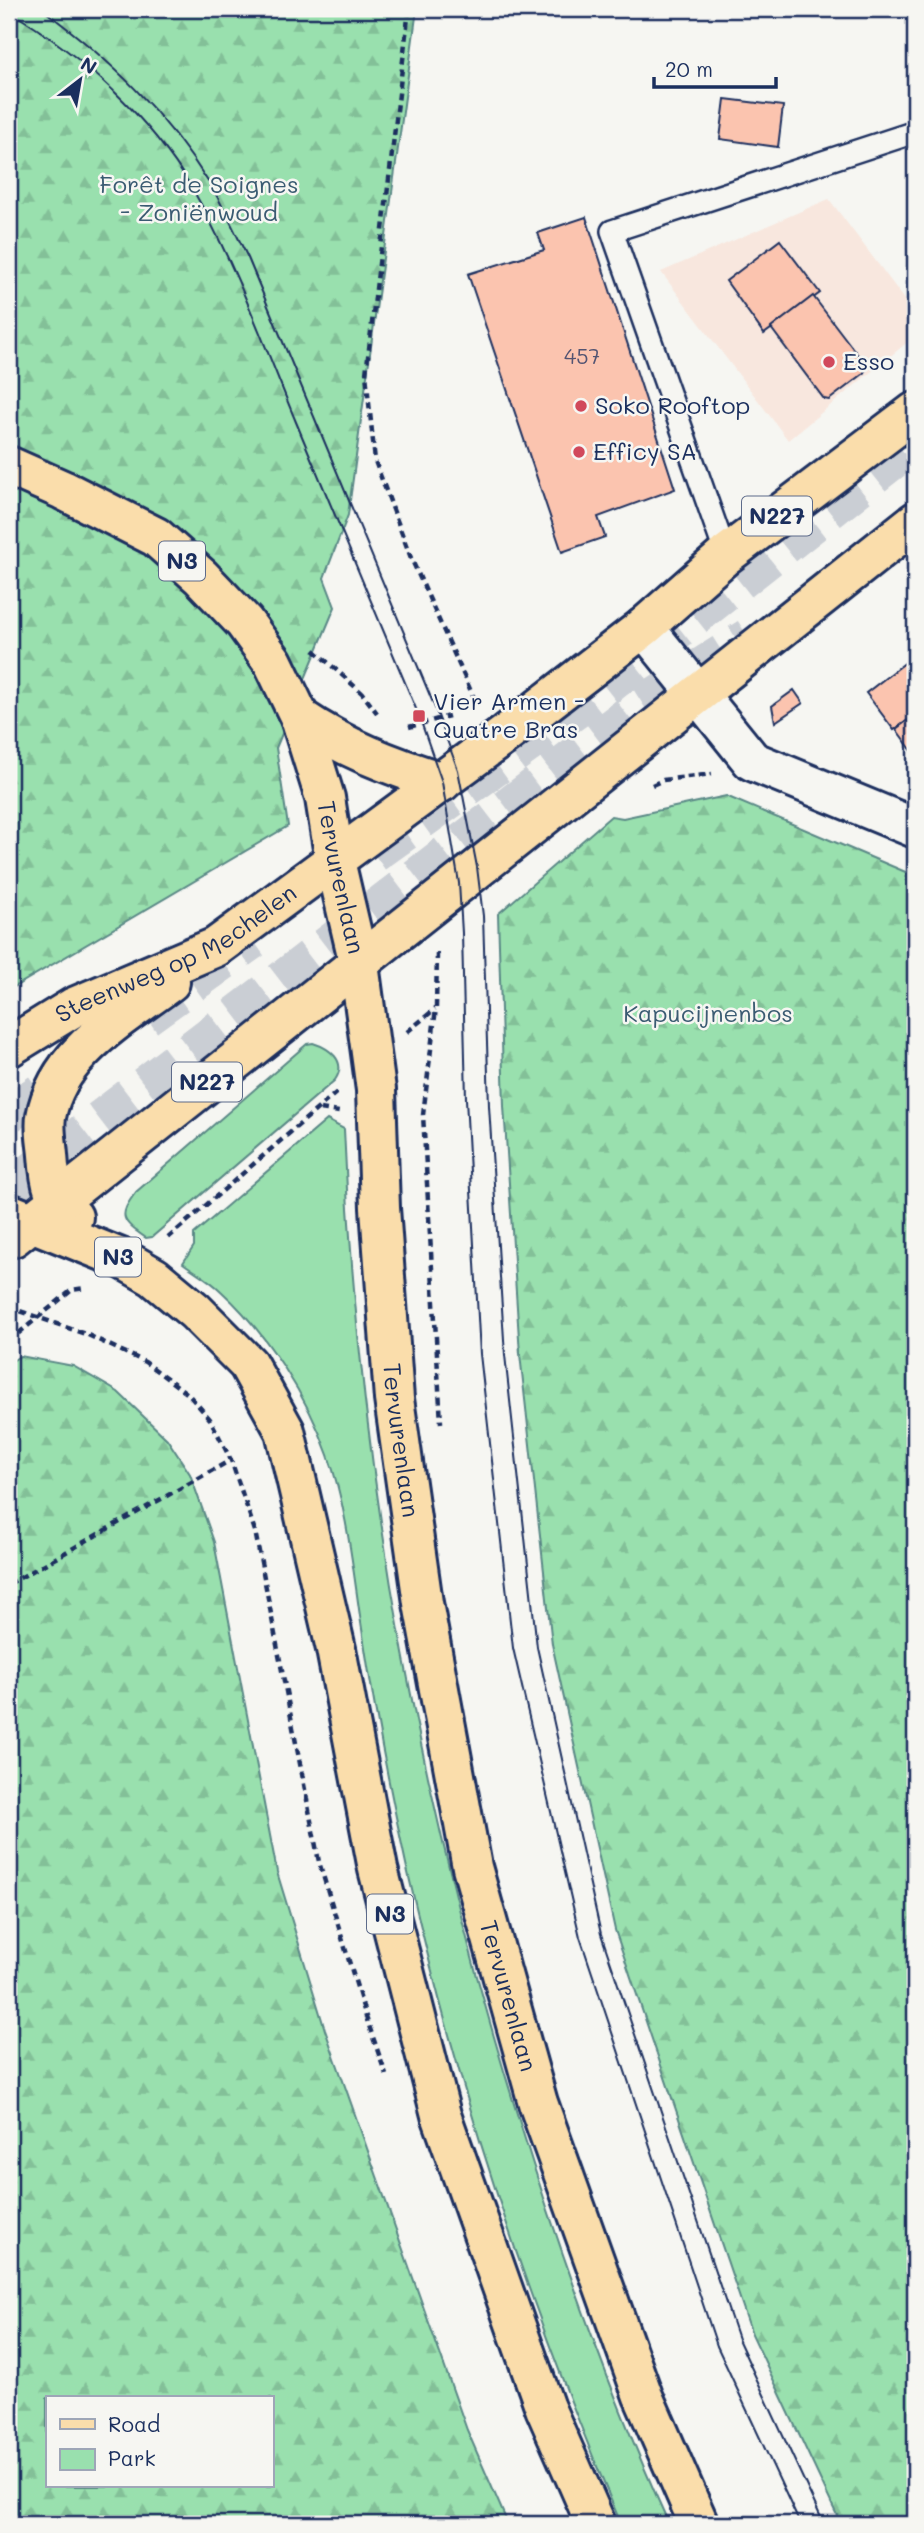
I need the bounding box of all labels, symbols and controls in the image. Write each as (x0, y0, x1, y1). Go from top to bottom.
north arrow (46, 46, 116, 116)
scale bar (654, 46, 777, 90)
text: N (76, 51, 102, 79)
text: 20 m (665, 55, 713, 82)
park label: Forêt de Soignes - Zoniënwoud (99, 168, 299, 227)
house number: 457 (564, 342, 600, 369)
place label: Esso (843, 345, 894, 376)
marker: Esso (821, 354, 837, 370)
place label: Soko Rooftop (595, 389, 750, 420)
marker: Soko Rooftop (573, 398, 589, 414)
place label: Efficy SA (593, 435, 697, 466)
marker: Efficy SA (571, 444, 587, 460)
road number: N227 (742, 496, 812, 536)
road number: N3 (159, 541, 205, 580)
place label: Vier Armen - Quatre Bras (433, 685, 584, 744)
marker: Vier Armen - Quatre Bras (411, 708, 427, 724)
street label: Tervurenlaan (312, 798, 373, 957)
street label: Steenweg op Mechelen (49, 876, 302, 1029)
park label: Kapucijnenbos (623, 997, 793, 1028)
road number: N227 (172, 1063, 242, 1102)
road number: N3 (95, 1238, 141, 1276)
street label: Tervurenlaan (377, 1362, 428, 1519)
road number: N3 (367, 1895, 413, 1934)
street label: Tervurenlaan (474, 1917, 545, 2075)
legend (46, 2396, 273, 2488)
text: Road (108, 2410, 160, 2437)
text: Park (108, 2444, 156, 2471)

